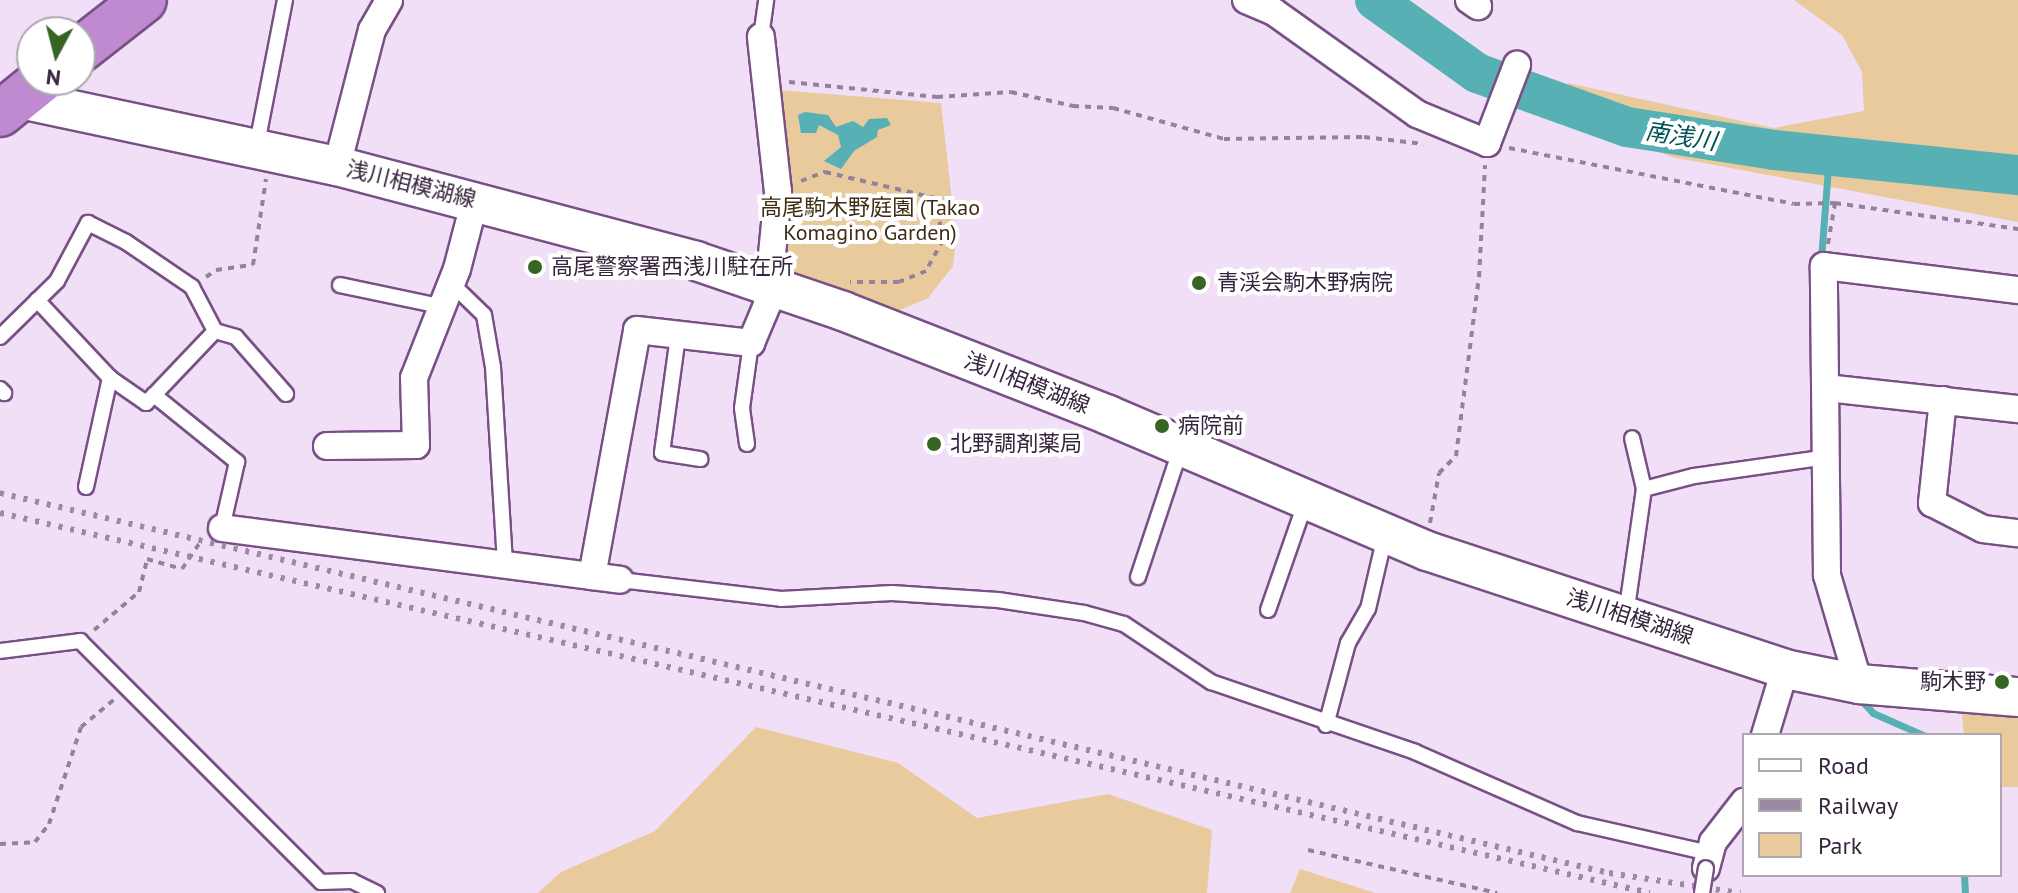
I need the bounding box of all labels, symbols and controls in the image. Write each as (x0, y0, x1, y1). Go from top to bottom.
north arrow (16, 16, 96, 96)
text: N (44, 63, 62, 93)
water label: 南浅川 (1643, 116, 1719, 156)
street label: 浅川相模湖線 (344, 155, 478, 213)
park label: 高尾駒木野庭園 (Takao Komagino Garden) (760, 194, 980, 246)
place label: 高尾警察署西浅川駐在所 (551, 254, 793, 280)
marker: 高尾警察署西浅川駐在所 (526, 258, 544, 276)
place label: 青渓会駒木野病院 (1217, 270, 1393, 296)
marker: 青渓会駒木野病院 (1188, 272, 1210, 294)
street label: 浅川相模湖線 (961, 347, 1093, 419)
place label: 病院前 (1178, 413, 1244, 439)
marker: 病院前 (1153, 417, 1171, 435)
place label: 北野調剤薬局 (950, 431, 1082, 457)
marker: 北野調剤薬局 (925, 435, 943, 453)
street label: 浅川相模湖線 (1563, 584, 1697, 650)
place label: 駒木野 (1920, 669, 1986, 695)
marker: 駒木野 (1993, 673, 2011, 691)
legend (1742, 733, 2002, 877)
text: Road (1818, 750, 1869, 781)
text: Railway (1818, 790, 1898, 821)
text: Park (1818, 830, 1862, 861)

